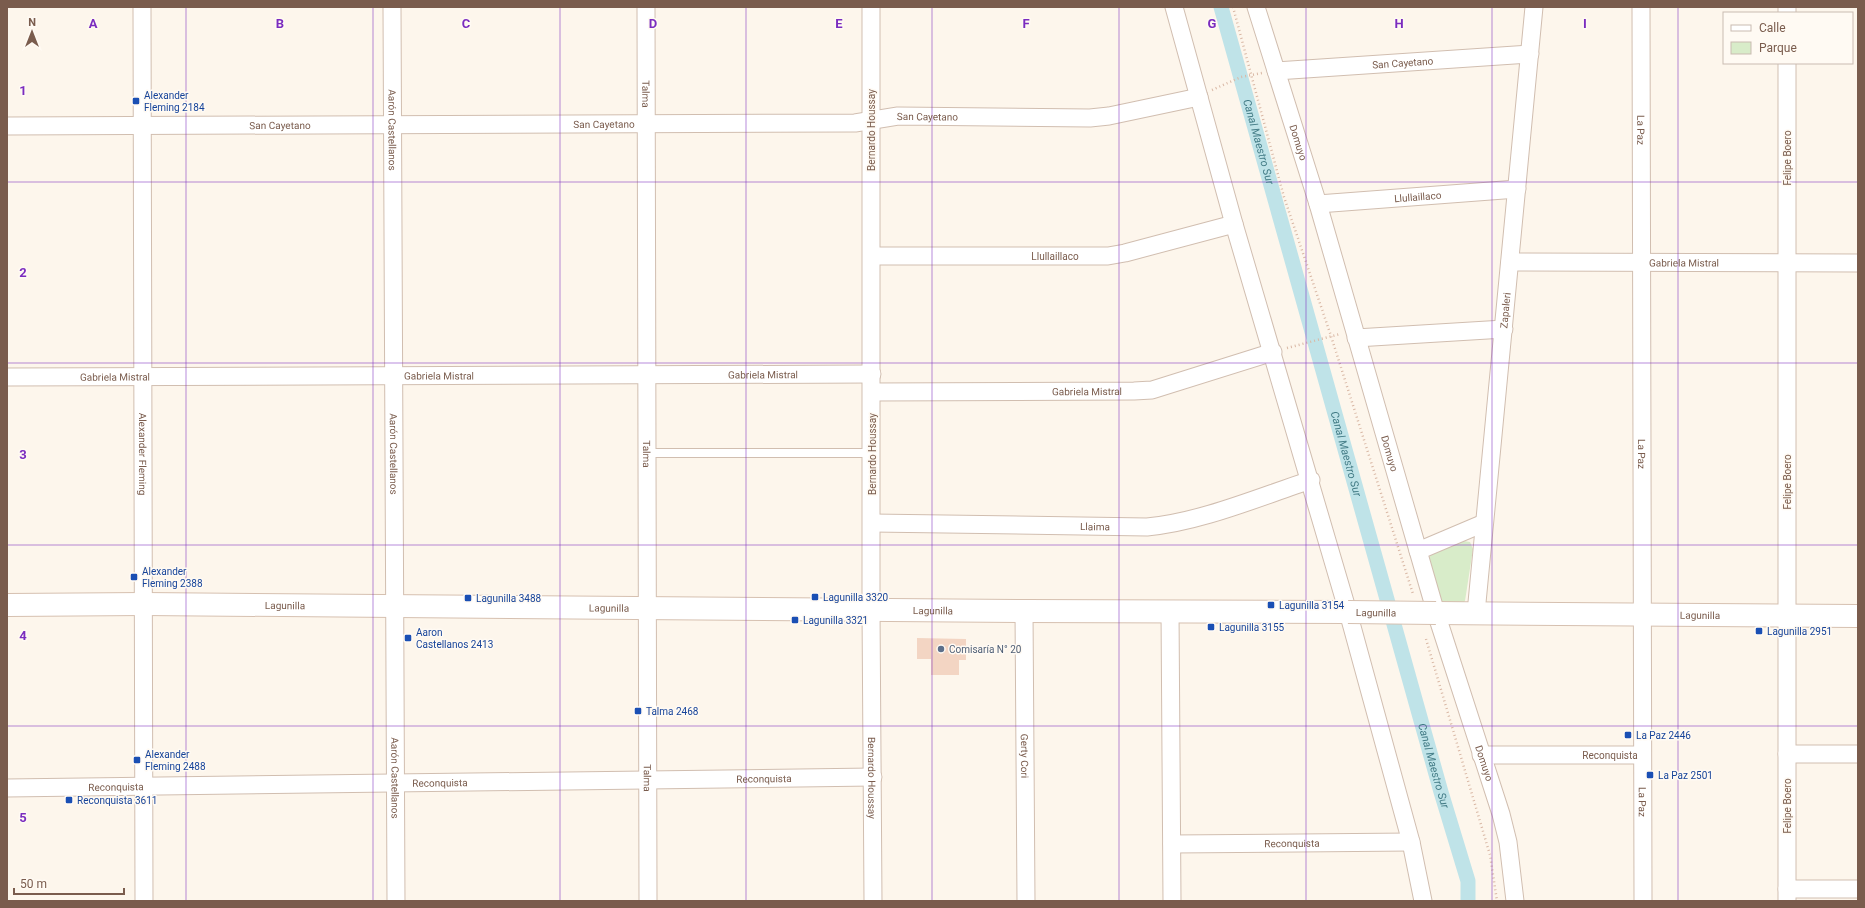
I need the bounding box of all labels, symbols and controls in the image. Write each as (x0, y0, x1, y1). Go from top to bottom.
north arrow (12, 12, 52, 52)
legend (1723, 12, 1853, 64)
text: N (28, 16, 36, 29)
text: A (89, 16, 98, 31)
text: B (276, 16, 284, 31)
text: C (462, 16, 471, 31)
text: D (649, 16, 657, 31)
text: E (835, 16, 843, 31)
text: F (1022, 16, 1030, 31)
text: G (1208, 16, 1217, 31)
text: H (1394, 16, 1404, 31)
text: I (1583, 16, 1587, 31)
text: Calle (1759, 21, 1786, 35)
text: Parque (1759, 41, 1797, 55)
street label: San Cayetano (1372, 55, 1434, 71)
street label: Talma (640, 80, 651, 108)
text: 1 (19, 83, 27, 98)
street label: Aarón Castellanos (386, 89, 398, 171)
street label: Bernardo Houssay (866, 89, 877, 171)
place label: Alexander Fleming 2184 (144, 90, 205, 113)
marker: Alexander Fleming 2184 (131, 96, 141, 106)
water label: Canal Maestro Sur (1240, 98, 1277, 186)
street label: San Cayetano (897, 111, 958, 123)
street label: La Paz (1635, 115, 1646, 145)
street label: San Cayetano (573, 119, 635, 130)
street label: San Cayetano (249, 120, 311, 131)
street label: Domuyo (1287, 123, 1309, 162)
street label: Felipe Boero (1782, 130, 1793, 186)
street label: Llullaillaco (1394, 190, 1442, 204)
street label: Llullaillaco (1031, 251, 1079, 262)
street label: Gabriela Mistral (1649, 257, 1719, 269)
text: 2 (19, 265, 27, 280)
street label: Zapaleri (1498, 292, 1513, 329)
street label: Gabriela Mistral (728, 369, 798, 380)
street label: Gabriela Mistral (404, 370, 474, 382)
street label: Gabriela Mistral (80, 372, 150, 383)
street label: Gabriela Mistral (1052, 386, 1122, 397)
water label: Canal Maestro Sur (1328, 410, 1364, 498)
street label: Alexander Fleming (137, 413, 148, 495)
street label: Aarón Castellanos (388, 413, 399, 495)
street label: Bernardo Houssay (867, 413, 878, 495)
street label: Domuyo (1379, 434, 1400, 473)
street label: La Paz (1636, 439, 1647, 469)
street label: Talma (641, 440, 652, 468)
text: 3 (19, 447, 27, 462)
street label: Felipe Boero (1782, 454, 1793, 510)
street label: Llaima (1080, 521, 1110, 532)
place label: Alexander Fleming 2388 (142, 566, 203, 589)
marker: Alexander Fleming 2388 (129, 572, 139, 582)
marker: Lagunilla 3320 (810, 592, 820, 602)
place label: Lagunilla 3320 (823, 592, 889, 603)
marker: Lagunilla 3488 (463, 593, 473, 603)
place label: Lagunilla 3488 (476, 593, 542, 604)
street label: Lagunilla (265, 600, 305, 611)
marker: Lagunilla 3154 (1266, 600, 1276, 610)
place label: Lagunilla 3154 (1279, 600, 1345, 611)
street label: Lagunilla (589, 603, 629, 614)
street label: Lagunilla (913, 605, 953, 616)
street label: Lagunilla (1356, 607, 1396, 619)
street label: Lagunilla (1680, 610, 1720, 621)
marker: Lagunilla 3321 (790, 615, 800, 625)
place label: Lagunilla 3321 (803, 615, 868, 626)
marker: Lagunilla 3155 (1206, 622, 1216, 632)
place label: Lagunilla 3155 (1219, 622, 1285, 633)
marker: Lagunilla 2951 (1754, 626, 1764, 636)
place label: Lagunilla 2951 (1767, 626, 1832, 637)
place label: Aaron Castellanos 2413 (416, 627, 493, 650)
text: 4 (19, 628, 27, 643)
marker: Aaron Castellanos 2413 (403, 633, 413, 643)
marker: Comisaría N° 20 (936, 644, 946, 654)
place label: Comisaría N° 20 (949, 644, 1022, 655)
marker: Talma 2468 (633, 706, 643, 716)
place label: Talma 2468 (646, 706, 699, 717)
water label: Canal Maestro Sur (1415, 722, 1452, 810)
marker: La Paz 2446 (1623, 730, 1633, 740)
place label: La Paz 2446 (1636, 730, 1691, 741)
street label: Gerty Cori (1019, 734, 1030, 778)
street label: Aarón Castellanos (389, 737, 401, 819)
street label: Bernardo Houssay (866, 737, 877, 819)
street label: Domuyo (1473, 744, 1495, 783)
place label: Alexander Fleming 2488 (145, 749, 206, 772)
street label: Reconquista (1582, 750, 1638, 761)
marker: Alexander Fleming 2488 (132, 755, 142, 765)
street label: Talma (642, 764, 653, 792)
marker: La Paz 2501 (1645, 770, 1655, 780)
place label: La Paz 2501 (1658, 770, 1713, 781)
street label: Reconquista (736, 773, 792, 785)
street label: Reconquista (412, 777, 468, 789)
street label: Felipe Boero (1782, 778, 1793, 834)
street label: Reconquista (88, 781, 144, 793)
street label: La Paz (1637, 787, 1648, 817)
marker: Reconquista 3611 (64, 795, 74, 805)
place label: Reconquista 3611 (77, 795, 157, 806)
text: 5 (19, 810, 27, 825)
street label: Reconquista (1264, 838, 1320, 849)
scale bar (14, 870, 124, 896)
text: 50 m (20, 877, 47, 891)

